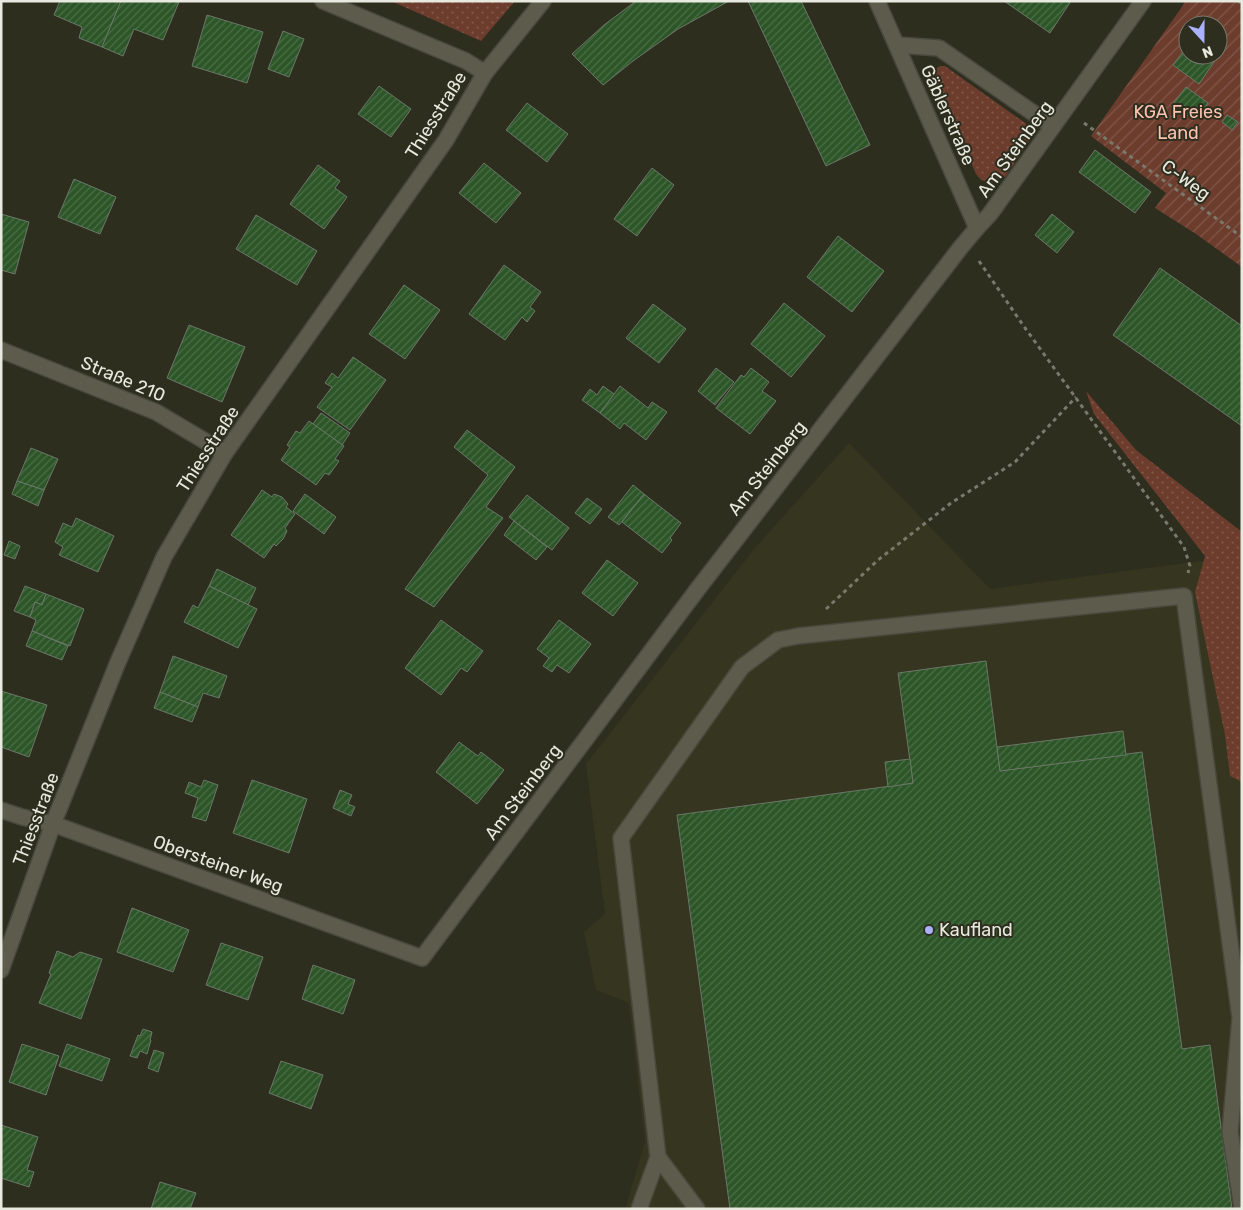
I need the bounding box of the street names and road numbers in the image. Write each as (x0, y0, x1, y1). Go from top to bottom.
street label: Gäblerstraße (916, 61, 980, 169)
street label: Thiesstraße (401, 68, 471, 162)
street label: Am Steinberg (973, 96, 1057, 202)
street label: C-Weg (1157, 155, 1215, 205)
street label: Straße 210 (77, 351, 169, 407)
street label: Thiesstraße (172, 402, 244, 496)
street label: Am Steinberg (723, 416, 811, 520)
street label: Am Steinberg (480, 740, 566, 844)
street label: Thiesstraße (8, 769, 64, 869)
street label: Obersteiner Weg (150, 830, 286, 898)

